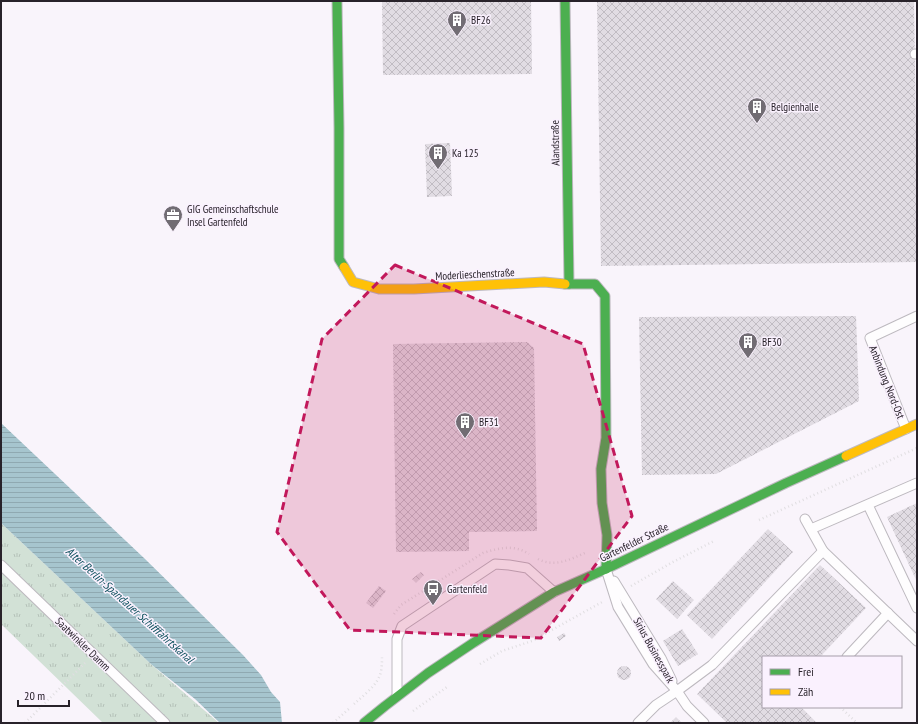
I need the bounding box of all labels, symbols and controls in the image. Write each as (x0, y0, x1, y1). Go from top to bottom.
building icon: BF26 (446, 9, 468, 37)
place label: BF26 (471, 13, 491, 27)
building icon: Belgienhalle (746, 96, 768, 124)
place label: Belgienhalle (771, 100, 819, 114)
street label: Alandstraße (548, 120, 562, 166)
building icon: Ka 125 (427, 142, 449, 170)
place label: Ka 125 (452, 146, 479, 160)
place label: GIG Gemeinschaftschule Insel Gartenfeld (187, 202, 279, 229)
office icon: GIG Gemeinschaftschule Insel Gartenfeld (162, 204, 184, 232)
street label: Moderlieschenstraße (435, 265, 516, 283)
building icon: BF30 (737, 331, 759, 359)
place label: BF30 (762, 335, 782, 349)
street label: Anbindung Nord-Ost (866, 343, 908, 421)
building icon: BF31 (454, 411, 476, 439)
place label: BF31 (479, 415, 499, 429)
street label: Gartenfelder Straße (597, 519, 671, 565)
water label: Alter Berlin-Spandauer Schifffahrtskanal (63, 544, 198, 667)
bus stop icon: Gartenfeld (422, 578, 444, 606)
place label: Gartenfeld (447, 582, 487, 596)
street label: Saatwinkler Damm (52, 614, 114, 674)
street label: Sirius Businesspark (630, 615, 678, 686)
legend (762, 656, 902, 708)
text: Frei (798, 664, 814, 679)
scale bar (18, 682, 69, 708)
text: Zäh (798, 684, 813, 699)
text: 20 m (24, 688, 45, 703)

